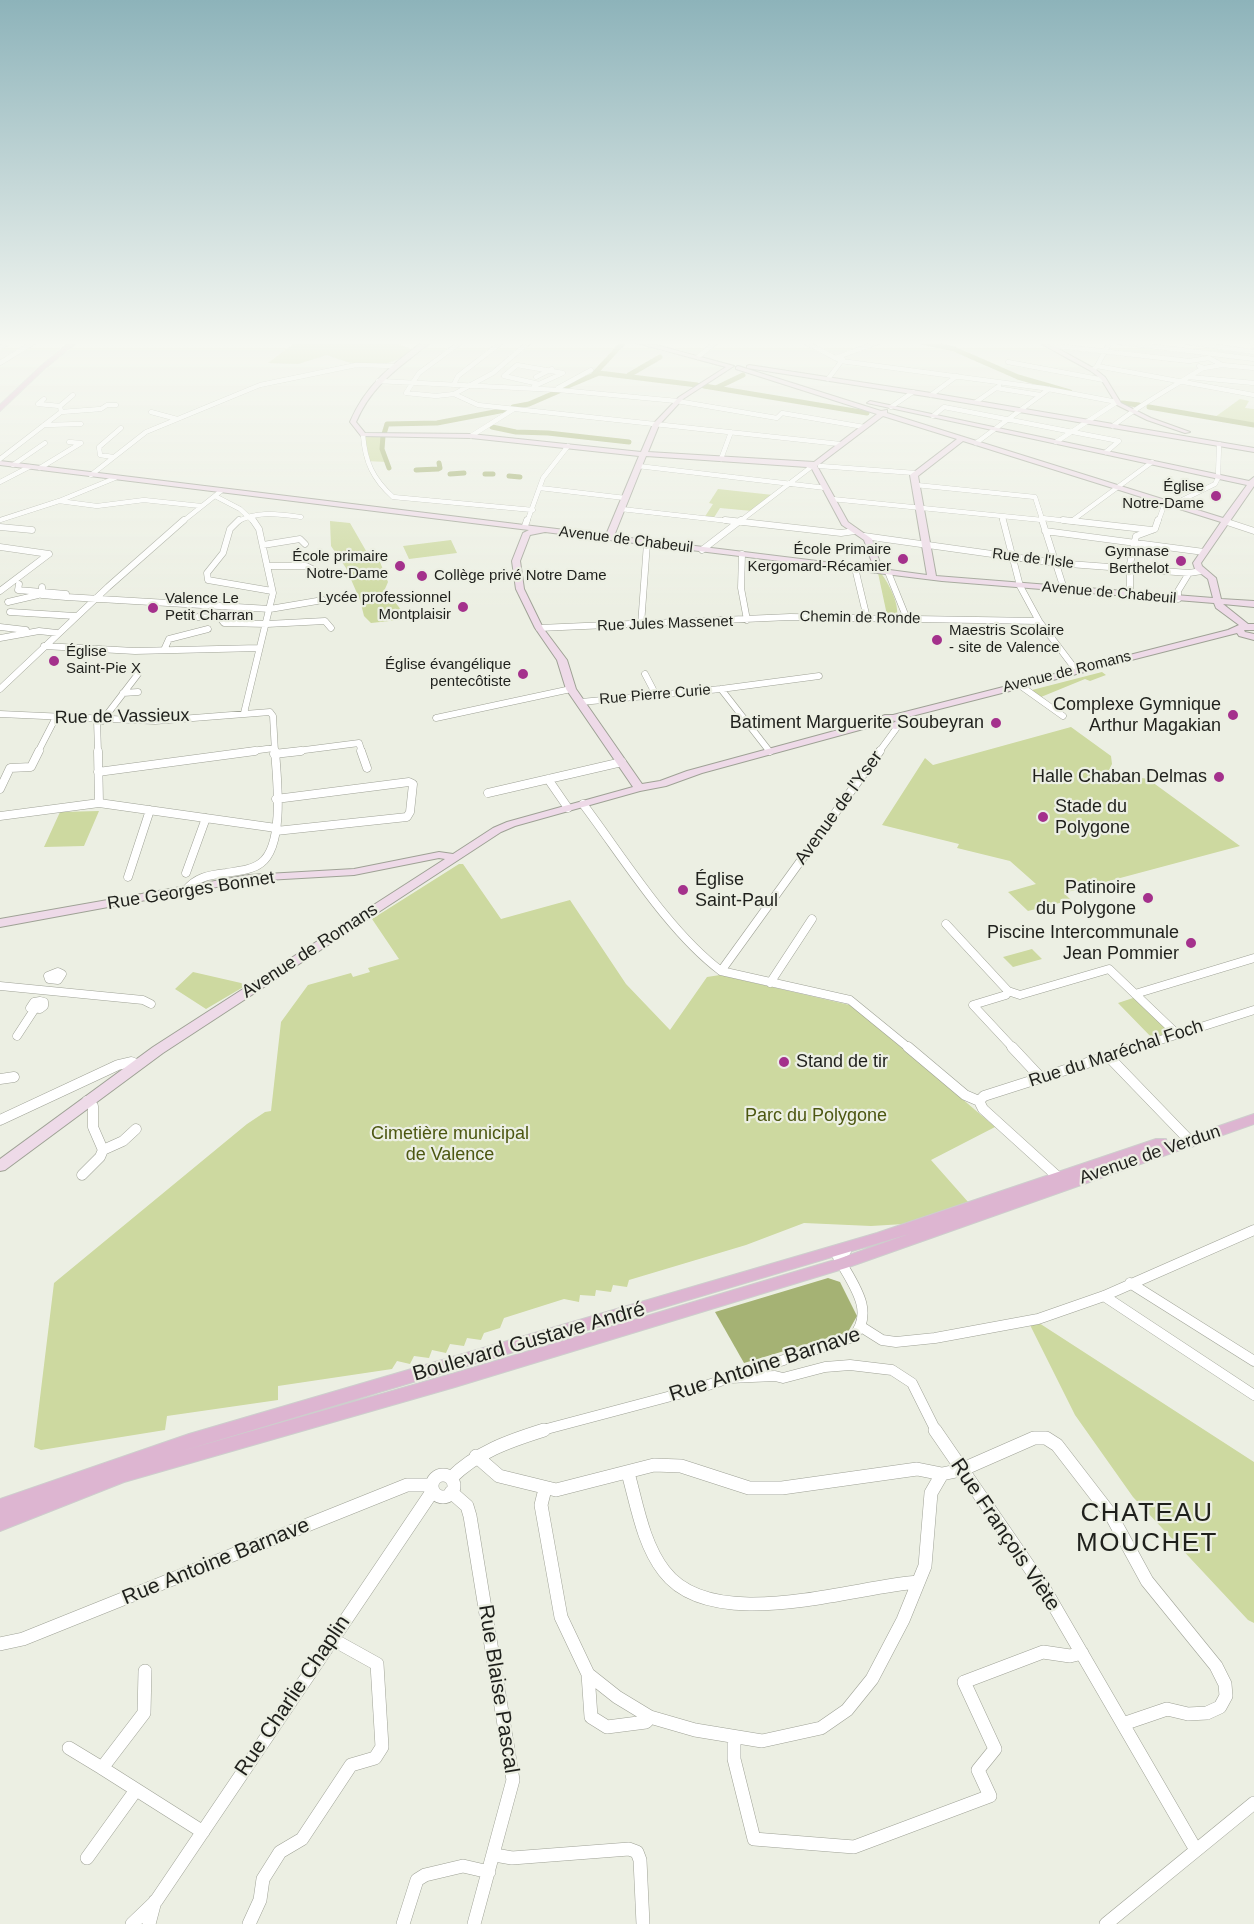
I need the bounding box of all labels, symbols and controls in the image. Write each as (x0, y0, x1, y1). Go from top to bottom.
place label: Église Notre-Dame (1122, 478, 1204, 513)
marker: Église Notre-Dame (1209, 489, 1223, 503)
street label: Avenue de Chabeuil (558, 523, 694, 557)
place label: École Primaire Kergomard-Récamier (748, 541, 891, 576)
place label: Gymnase Berthelot (1105, 543, 1169, 578)
street label: Rue de l'Isle (991, 545, 1075, 573)
place label: École primaire Notre-Dame (292, 548, 388, 583)
marker: École Primaire Kergomard-Récamier (896, 552, 910, 566)
marker: Gymnase Berthelot (1174, 554, 1188, 568)
marker: École primaire Notre-Dame (393, 559, 407, 573)
place label: Collège privé Notre Dame (434, 567, 607, 585)
marker: Collège privé Notre Dame (415, 569, 429, 583)
street label: Avenue de Chabeuil (1041, 578, 1177, 608)
place label: Lycée professionnel Montplaisir (318, 589, 451, 624)
place label: Valence Le Petit Charran (165, 590, 253, 625)
marker: Lycée professionnel Montplaisir (456, 600, 470, 614)
marker: Valence Le Petit Charran (146, 601, 160, 615)
street label: Chemin de Ronde (799, 608, 921, 628)
street label: Rue Jules Massenet (597, 613, 733, 635)
place label: Maestris Scolaire - site de Valence (949, 622, 1064, 657)
marker: Maestris Scolaire - site de Valence (930, 633, 944, 647)
place label: Église Saint-Pie X (66, 643, 141, 678)
street label: Avenue de Romans (1001, 647, 1133, 697)
marker: Église Saint-Pie X (47, 654, 61, 668)
place label: Église évangélique pentecôtiste (385, 656, 511, 691)
marker: Église évangélique pentecôtiste (516, 667, 530, 681)
street label: Rue Pierre Curie (599, 681, 711, 709)
place label: Complexe Gymnique Arthur Magakian (1053, 694, 1221, 736)
street label: Rue de Vassieux (54, 705, 190, 729)
marker: Complexe Gymnique Arthur Magakian (1226, 708, 1240, 722)
place label: Batiment Marguerite Soubeyran (730, 712, 984, 734)
marker: Batiment Marguerite Soubeyran (989, 716, 1003, 730)
street label: Avenue de l'Yser (791, 747, 887, 869)
place label: Halle Chaban Delmas (1032, 766, 1207, 788)
marker: Halle Chaban Delmas (1212, 770, 1226, 784)
place label: Stade du Polygone (1055, 796, 1130, 838)
marker: Stade du Polygone (1036, 810, 1050, 824)
street label: Rue Georges Bonnet (106, 867, 276, 915)
place label: Église Saint-Paul (695, 869, 778, 912)
place label: Patinoire du Polygone (1036, 877, 1136, 920)
marker: Église Saint-Paul (676, 883, 690, 897)
marker: Patinoire du Polygone (1141, 891, 1155, 905)
street label: Avenue de Romans (238, 899, 382, 1003)
place label: Piscine Intercommunale Jean Pommier (987, 922, 1179, 964)
marker: Piscine Intercommunale Jean Pommier (1184, 936, 1198, 950)
street label: Rue du Maréchal Foch (1026, 1016, 1206, 1092)
place label: Stand de tir (796, 1051, 888, 1073)
marker: Stand de tir (777, 1055, 791, 1069)
park label: Parc du Polygone (745, 1105, 887, 1127)
street label: Avenue de Verdun (1077, 1121, 1223, 1189)
park label: Cimetière municipal de Valence (371, 1123, 529, 1166)
street label: Boulevard Gustave André (410, 1297, 648, 1387)
street label: Rue Antoine Barnave (666, 1322, 864, 1408)
street label: Rue François Viète (945, 1454, 1065, 1616)
district label: CHATEAU MOUCHET (1076, 1498, 1218, 1560)
street label: Rue Antoine Barnave (119, 1513, 313, 1611)
street label: Rue Blaise Pascal (472, 1603, 524, 1775)
street label: Rue Charlie Chaplin (230, 1611, 356, 1781)

